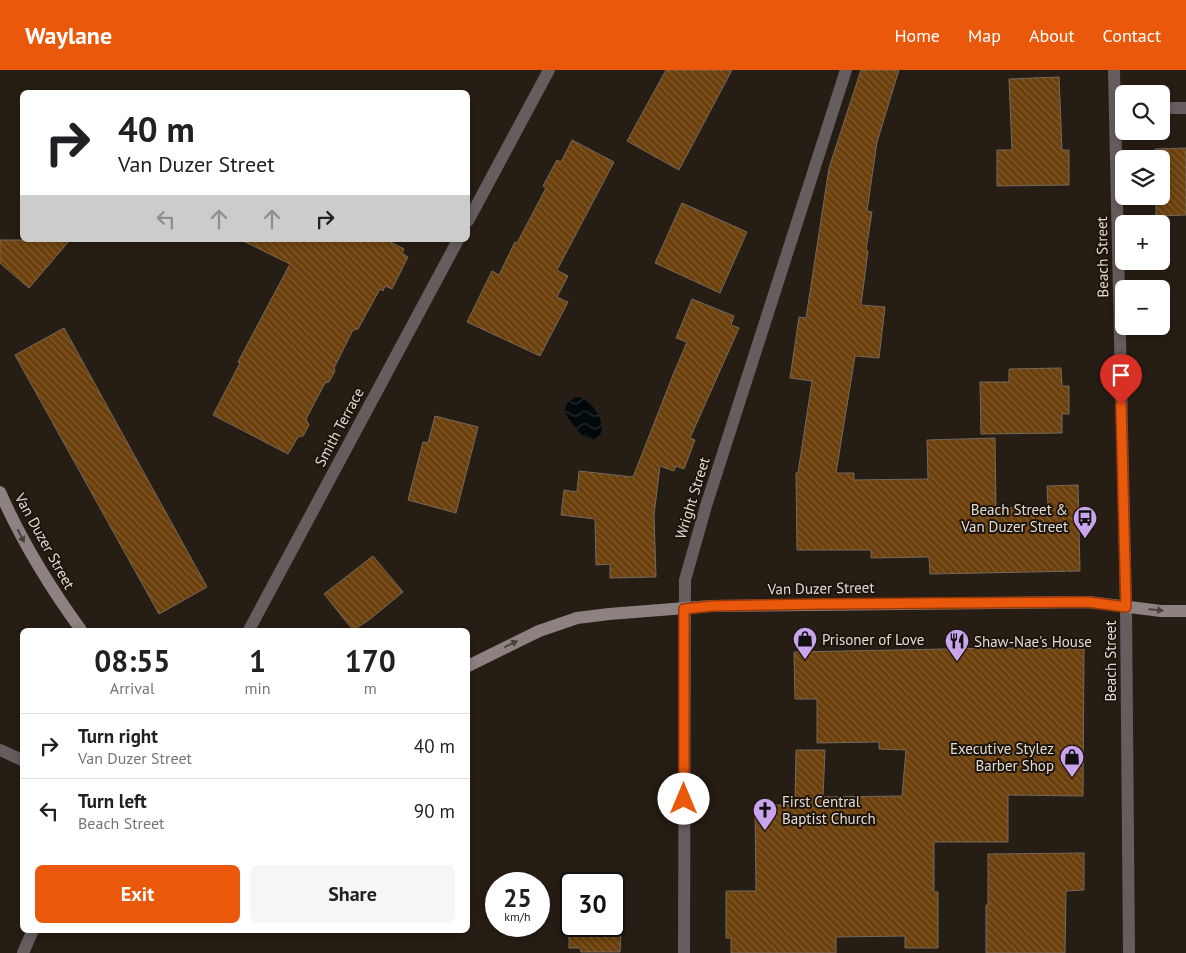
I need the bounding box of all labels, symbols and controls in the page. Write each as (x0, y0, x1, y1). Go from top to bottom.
text: Waylane (25, 20, 112, 51)
text: Home (894, 24, 940, 47)
text: Map (968, 24, 1001, 47)
text: About (1029, 24, 1075, 47)
text: Contact (1103, 24, 1161, 47)
map controls (1115, 85, 1170, 335)
button: search (1115, 85, 1170, 140)
text: 40 m (118, 106, 195, 152)
icon: right (35, 110, 100, 175)
text: Van Duzer Street (118, 150, 275, 178)
button: layers (1115, 150, 1170, 205)
icon: left (152, 205, 180, 233)
icon: ahead (205, 205, 233, 233)
icon: ahead (258, 205, 286, 233)
icon: right (311, 205, 339, 233)
button: + (1115, 215, 1170, 270)
street label: Beach Street (1092, 216, 1112, 298)
button: − (1115, 280, 1170, 335)
pin (1100, 354, 1142, 405)
icon: arrive (1107, 361, 1135, 389)
street label: Smith Terrace (310, 384, 368, 470)
street label: Wright Street (671, 455, 713, 541)
street label: Van Duzer Street (10, 489, 79, 592)
place label: Beach Street & Van Duzer Street (960, 500, 1068, 536)
bus stop icon: Beach Street & Van Duzer Street (1072, 505, 1098, 539)
one-way arrow (17, 529, 25, 543)
street label: Van Duzer Street (766, 578, 875, 598)
one-way arrow (1148, 607, 1164, 615)
street label: Beach Street (1101, 620, 1120, 702)
shop icon: Prisoner of Love (792, 626, 818, 660)
restaurant icon: Shaw-Nae's House (944, 628, 970, 662)
place label: Prisoner of Love (822, 630, 924, 649)
place label: Shaw-Nae's House (974, 632, 1092, 651)
one-way arrow (504, 640, 518, 648)
text: 08:55 (94, 641, 170, 680)
text: 1 (249, 641, 266, 680)
text: 170 (345, 641, 396, 680)
text: Arrival (110, 678, 155, 698)
text: min (245, 678, 271, 698)
text: m (364, 678, 377, 698)
text: Turn right (78, 724, 158, 748)
icon: right (35, 732, 63, 760)
text: 40 m (414, 734, 455, 758)
place label: Executive Stylez Barber Shop (950, 739, 1054, 775)
shop icon: Executive Stylez Barber Shop (1059, 744, 1085, 778)
text: Van Duzer Street (78, 748, 192, 768)
position arrow (657, 772, 709, 824)
text: Turn left (78, 789, 147, 813)
place label: First Central Baptist Church (782, 792, 876, 828)
icon: left (35, 797, 63, 825)
church icon: First Central Baptist Church (752, 797, 778, 831)
text: 90 m (414, 799, 455, 823)
text: Beach Street (78, 813, 165, 833)
button: Exit (35, 865, 240, 923)
button: Share (250, 865, 455, 923)
speed limit sign: 30 (560, 872, 625, 937)
text: 25 (503, 882, 532, 914)
text: km/h (504, 909, 531, 924)

